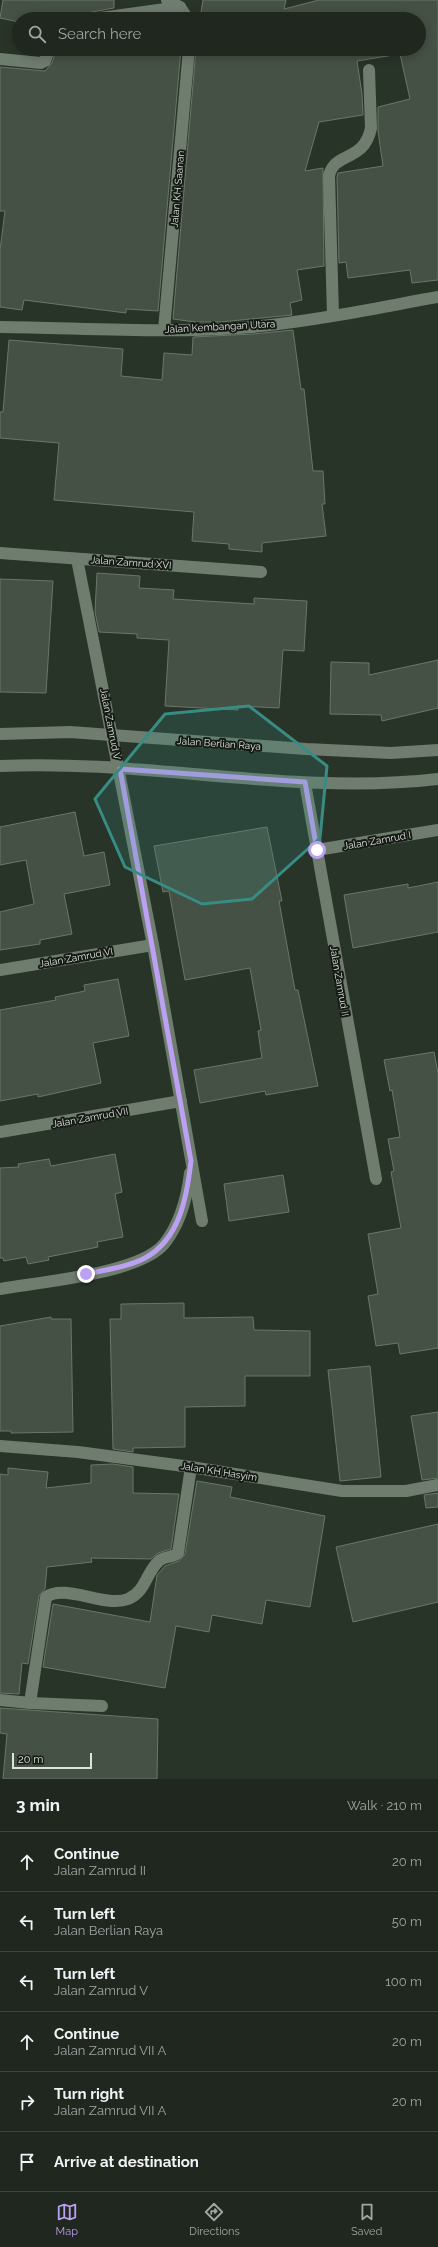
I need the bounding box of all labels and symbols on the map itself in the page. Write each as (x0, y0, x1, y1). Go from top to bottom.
street label: Jalan KH Saanan (169, 150, 186, 228)
street label: Jalan Kembangan Utara (165, 318, 276, 335)
street label: Jalan Zamrud XVI (90, 554, 172, 571)
street label: Jalan Zamrud V (98, 688, 123, 761)
street label: Jalan Berlian Raya (177, 735, 261, 752)
street label: Jalan Zamrud I (342, 829, 412, 852)
route start (308, 841, 326, 859)
street label: Jalan Zamrud II (328, 945, 351, 1017)
street label: Jalan Zamrud VI (38, 946, 114, 969)
street label: Jalan Zamrud VII (51, 1105, 129, 1130)
route end (77, 1265, 95, 1283)
street label: Jalan KH Hasyim (180, 1460, 258, 1483)
scale bar (12, 1751, 92, 1770)

